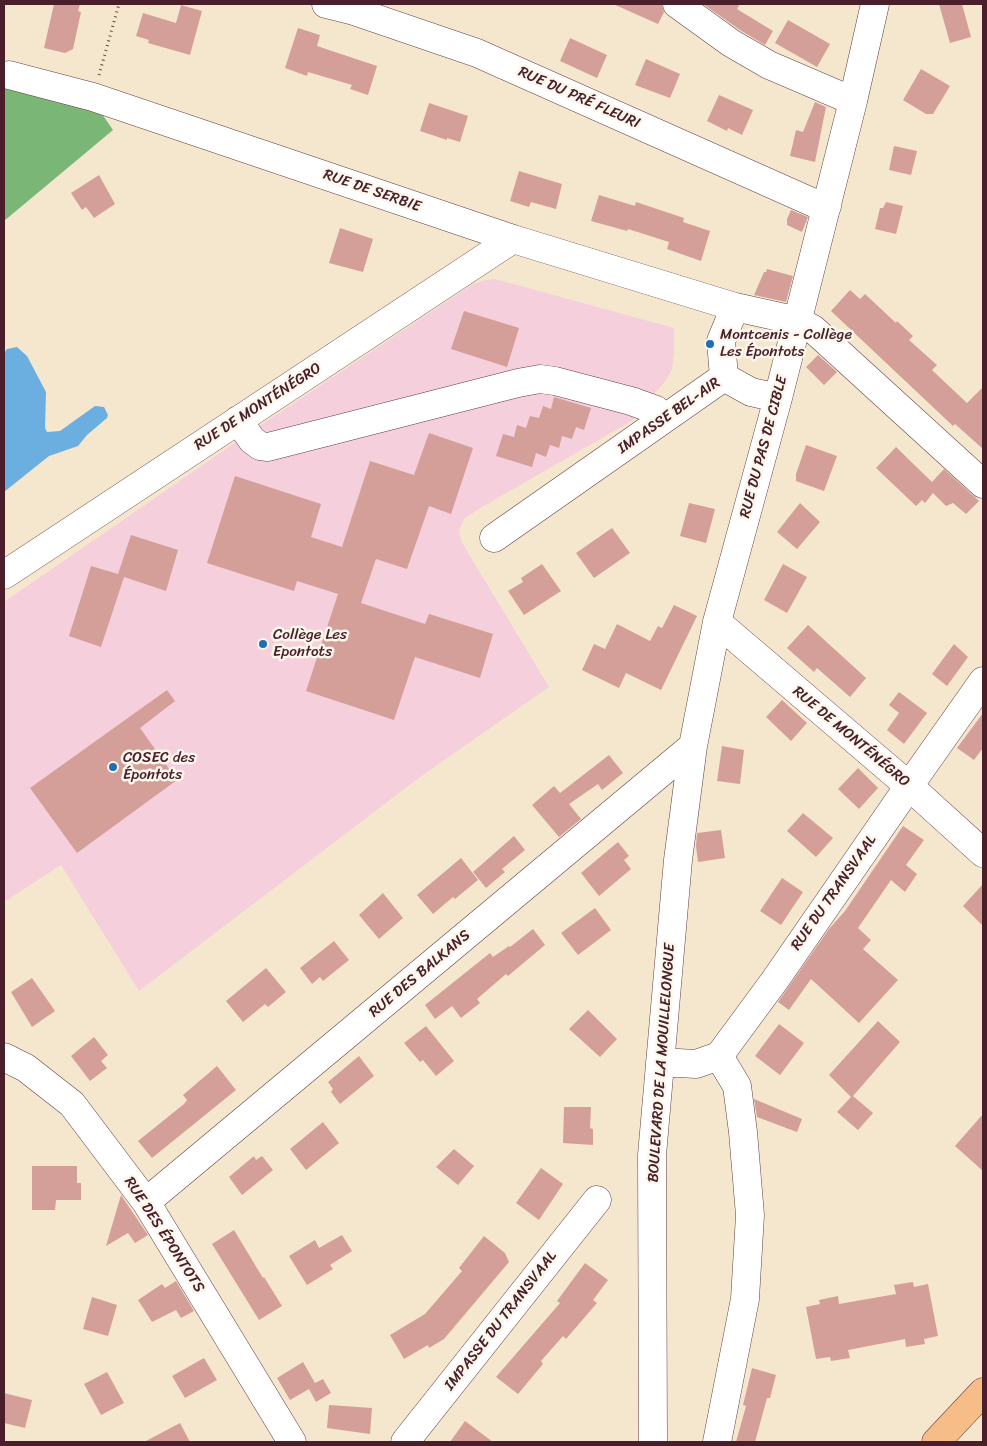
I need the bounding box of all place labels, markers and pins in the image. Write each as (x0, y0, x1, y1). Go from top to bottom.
place label: Montcenis - Collège Les Épontots (720, 326, 852, 361)
marker: Montcenis - Collège Les Épontots (704, 338, 716, 350)
place label: Collège Les Epontots (273, 626, 347, 661)
marker: Collège Les Epontots (257, 638, 269, 650)
place label: COSEC des Épontots (123, 749, 195, 784)
marker: COSEC des Épontots (107, 761, 119, 773)

